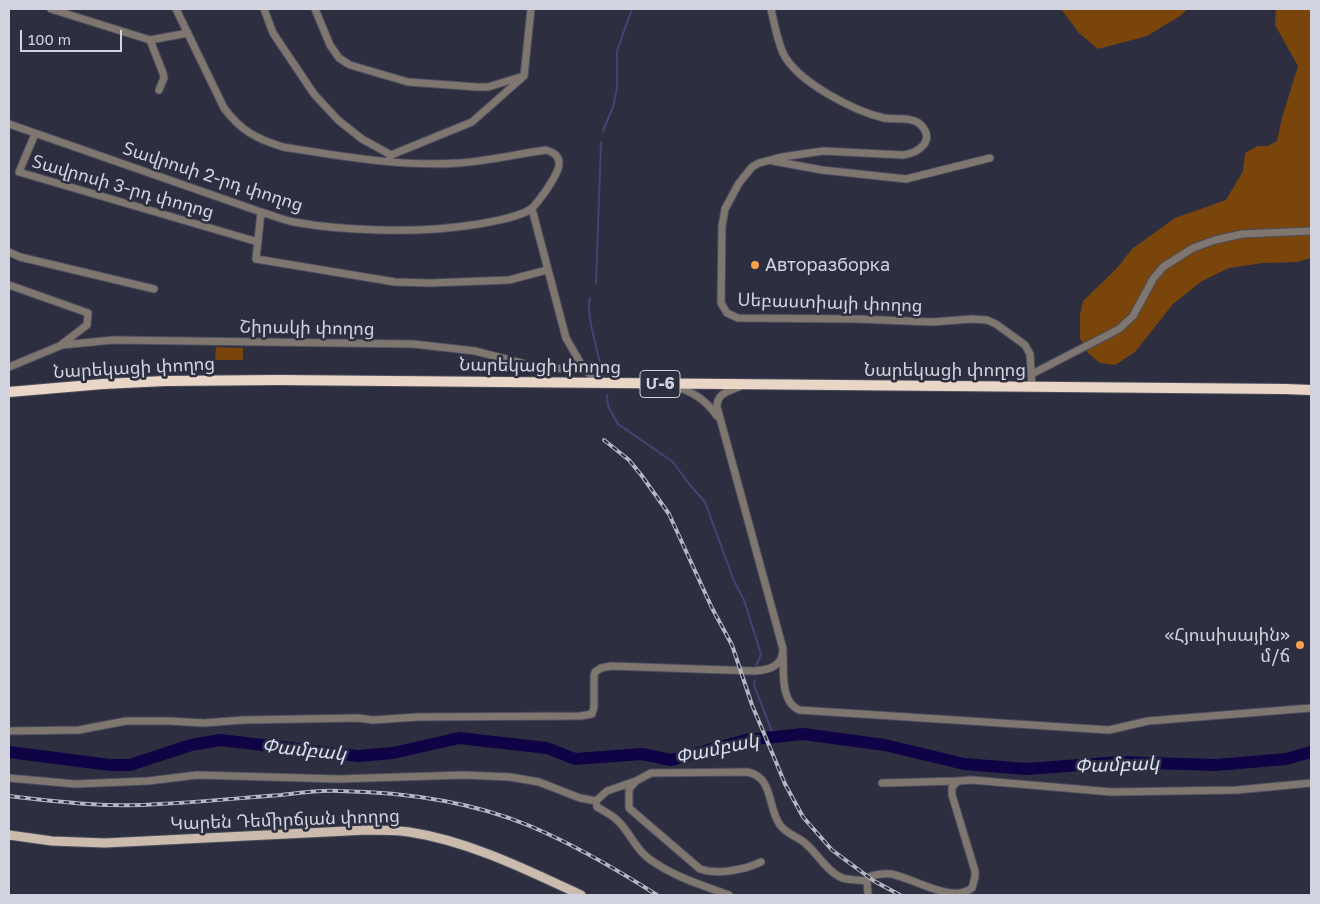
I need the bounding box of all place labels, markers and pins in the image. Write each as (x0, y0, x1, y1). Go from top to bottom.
place label: Авторазборка (765, 254, 890, 276)
marker: Авторазборка (749, 259, 761, 271)
place label: «Հյուսիսային» մ/ճ (1164, 624, 1290, 666)
marker: «Հյուսիսային» մ/ճ (1294, 639, 1306, 651)

